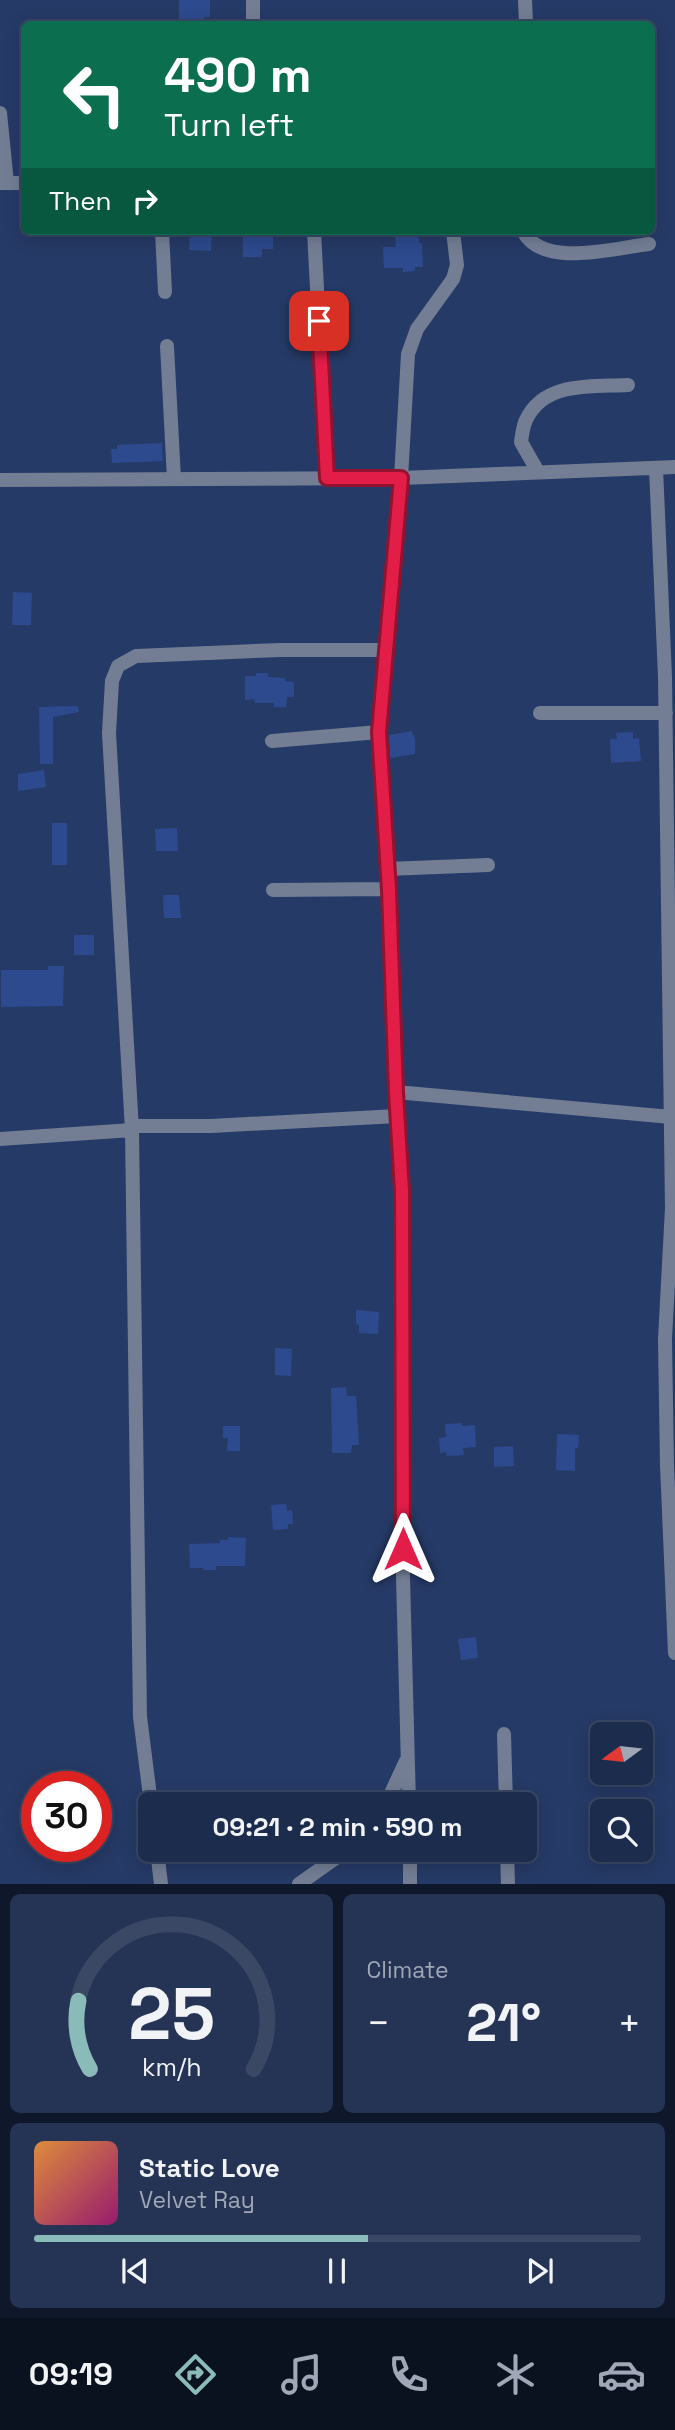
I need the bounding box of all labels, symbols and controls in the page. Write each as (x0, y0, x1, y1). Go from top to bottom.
text: 490 m (164, 44, 312, 106)
icon: left (49, 49, 140, 140)
text: Turn left (164, 105, 294, 145)
icon: right (126, 182, 164, 220)
text: Then (49, 184, 112, 218)
pin (289, 291, 349, 351)
icon: arrive (300, 302, 338, 340)
position arrow (366, 1512, 440, 1586)
north arrow (590, 1722, 653, 1785)
map controls (590, 1722, 653, 1862)
speed limit sign: 30 (21, 1771, 112, 1862)
button: search (590, 1799, 653, 1862)
text: 09:21 · 2 min · 590 m (212, 1810, 463, 1844)
text: Climate (367, 1955, 449, 1985)
text: 25 (128, 1968, 215, 2061)
text: 21° (466, 1990, 541, 2056)
text: − (367, 1999, 390, 2047)
text: + (617, 1999, 641, 2047)
text: km/h (141, 2051, 201, 2083)
text: Static Love (139, 2151, 280, 2185)
text: Velvet Ray (139, 2185, 255, 2215)
icon: previous (116, 2252, 154, 2290)
icon: pause (318, 2252, 356, 2290)
icon: next (521, 2252, 559, 2290)
icon: directions (171, 2350, 220, 2399)
icon: music (277, 2350, 326, 2399)
icon: phone (384, 2350, 433, 2399)
icon: climate (491, 2350, 540, 2399)
icon: car (597, 2350, 646, 2399)
text: 09:19 (29, 2354, 113, 2394)

